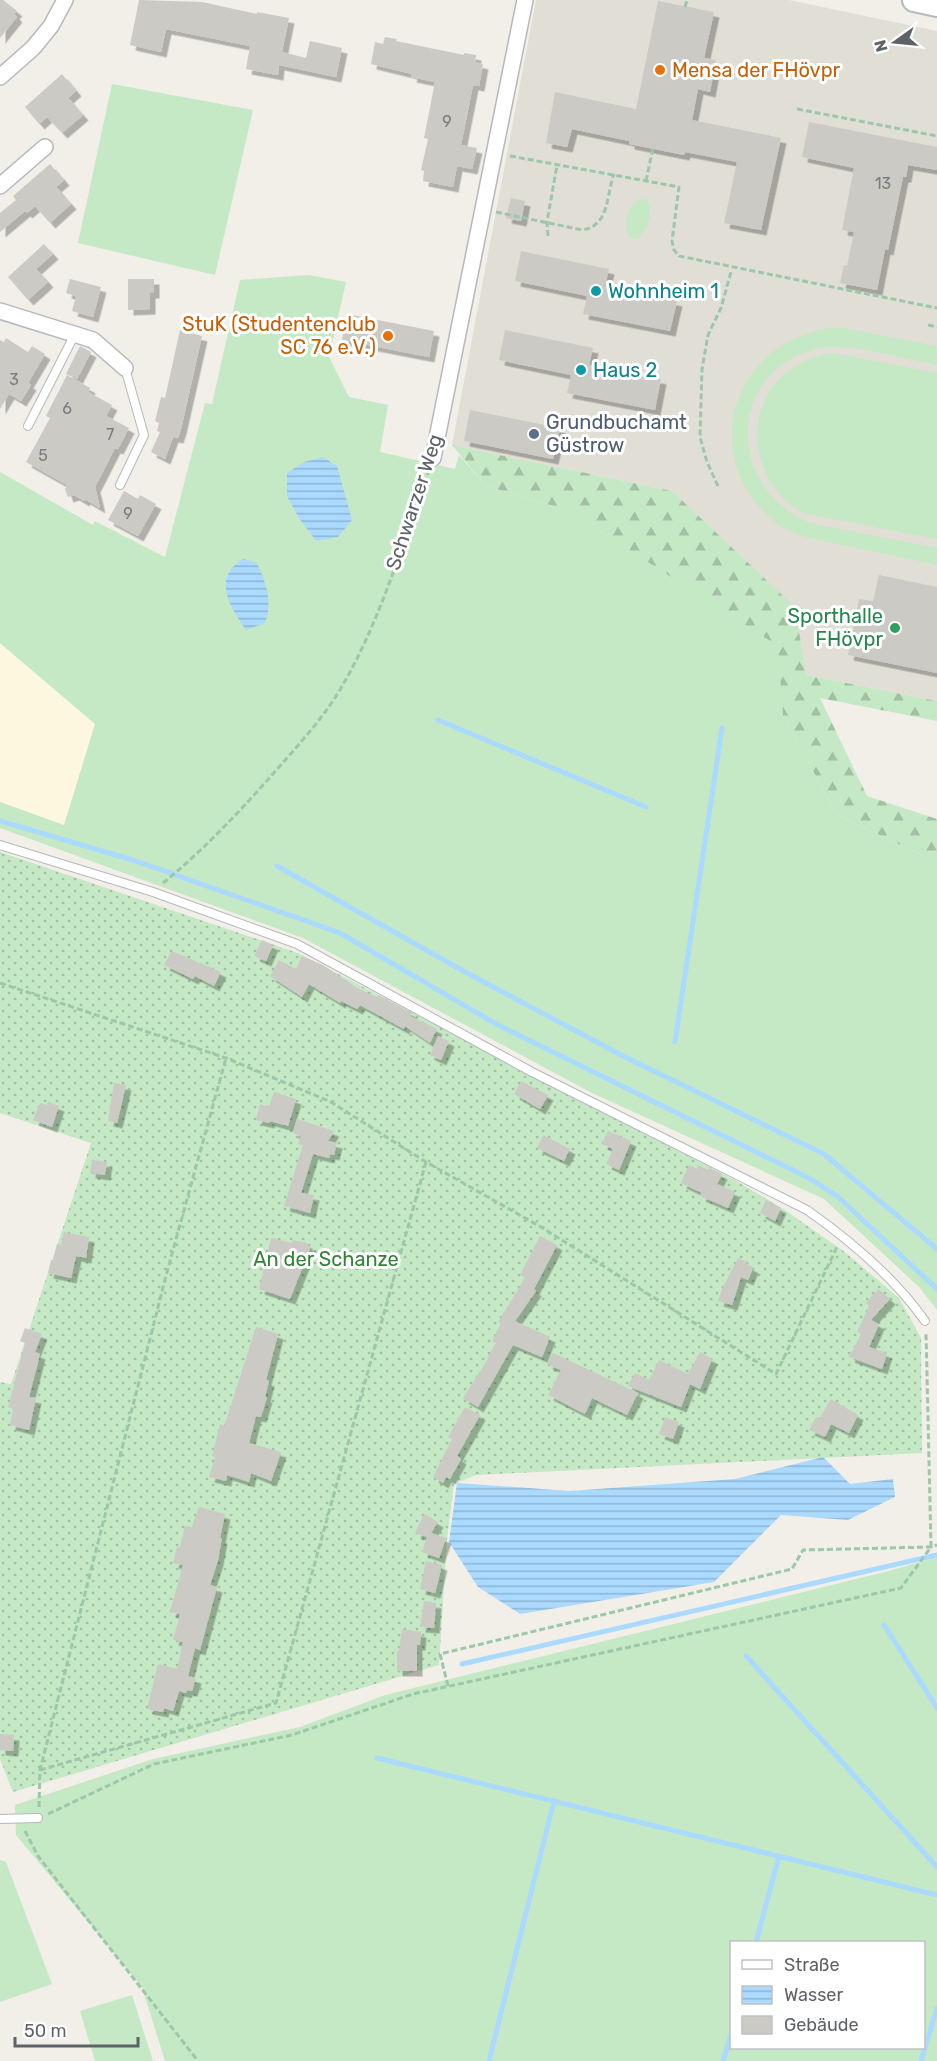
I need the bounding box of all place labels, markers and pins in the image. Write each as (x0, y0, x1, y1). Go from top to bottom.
place label: Mensa der FHövpr (672, 58, 841, 82)
marker: Mensa der FHövpr (653, 63, 667, 77)
place label: Wohnheim 1 (608, 279, 719, 303)
marker: Wohnheim 1 (589, 284, 603, 298)
place label: StuK (Studentenclub SC 76 e.V.) (182, 312, 376, 359)
marker: StuK (Studentenclub SC 76 e.V.) (381, 329, 395, 343)
place label: Haus 2 (593, 358, 657, 382)
marker: Haus 2 (574, 363, 588, 377)
place label: Grundbuchamt Güstrow (546, 410, 687, 457)
marker: Grundbuchamt Güstrow (527, 427, 541, 441)
place label: Sporthalle FHövpr (788, 604, 883, 651)
marker: Sporthalle FHövpr (888, 621, 902, 635)

